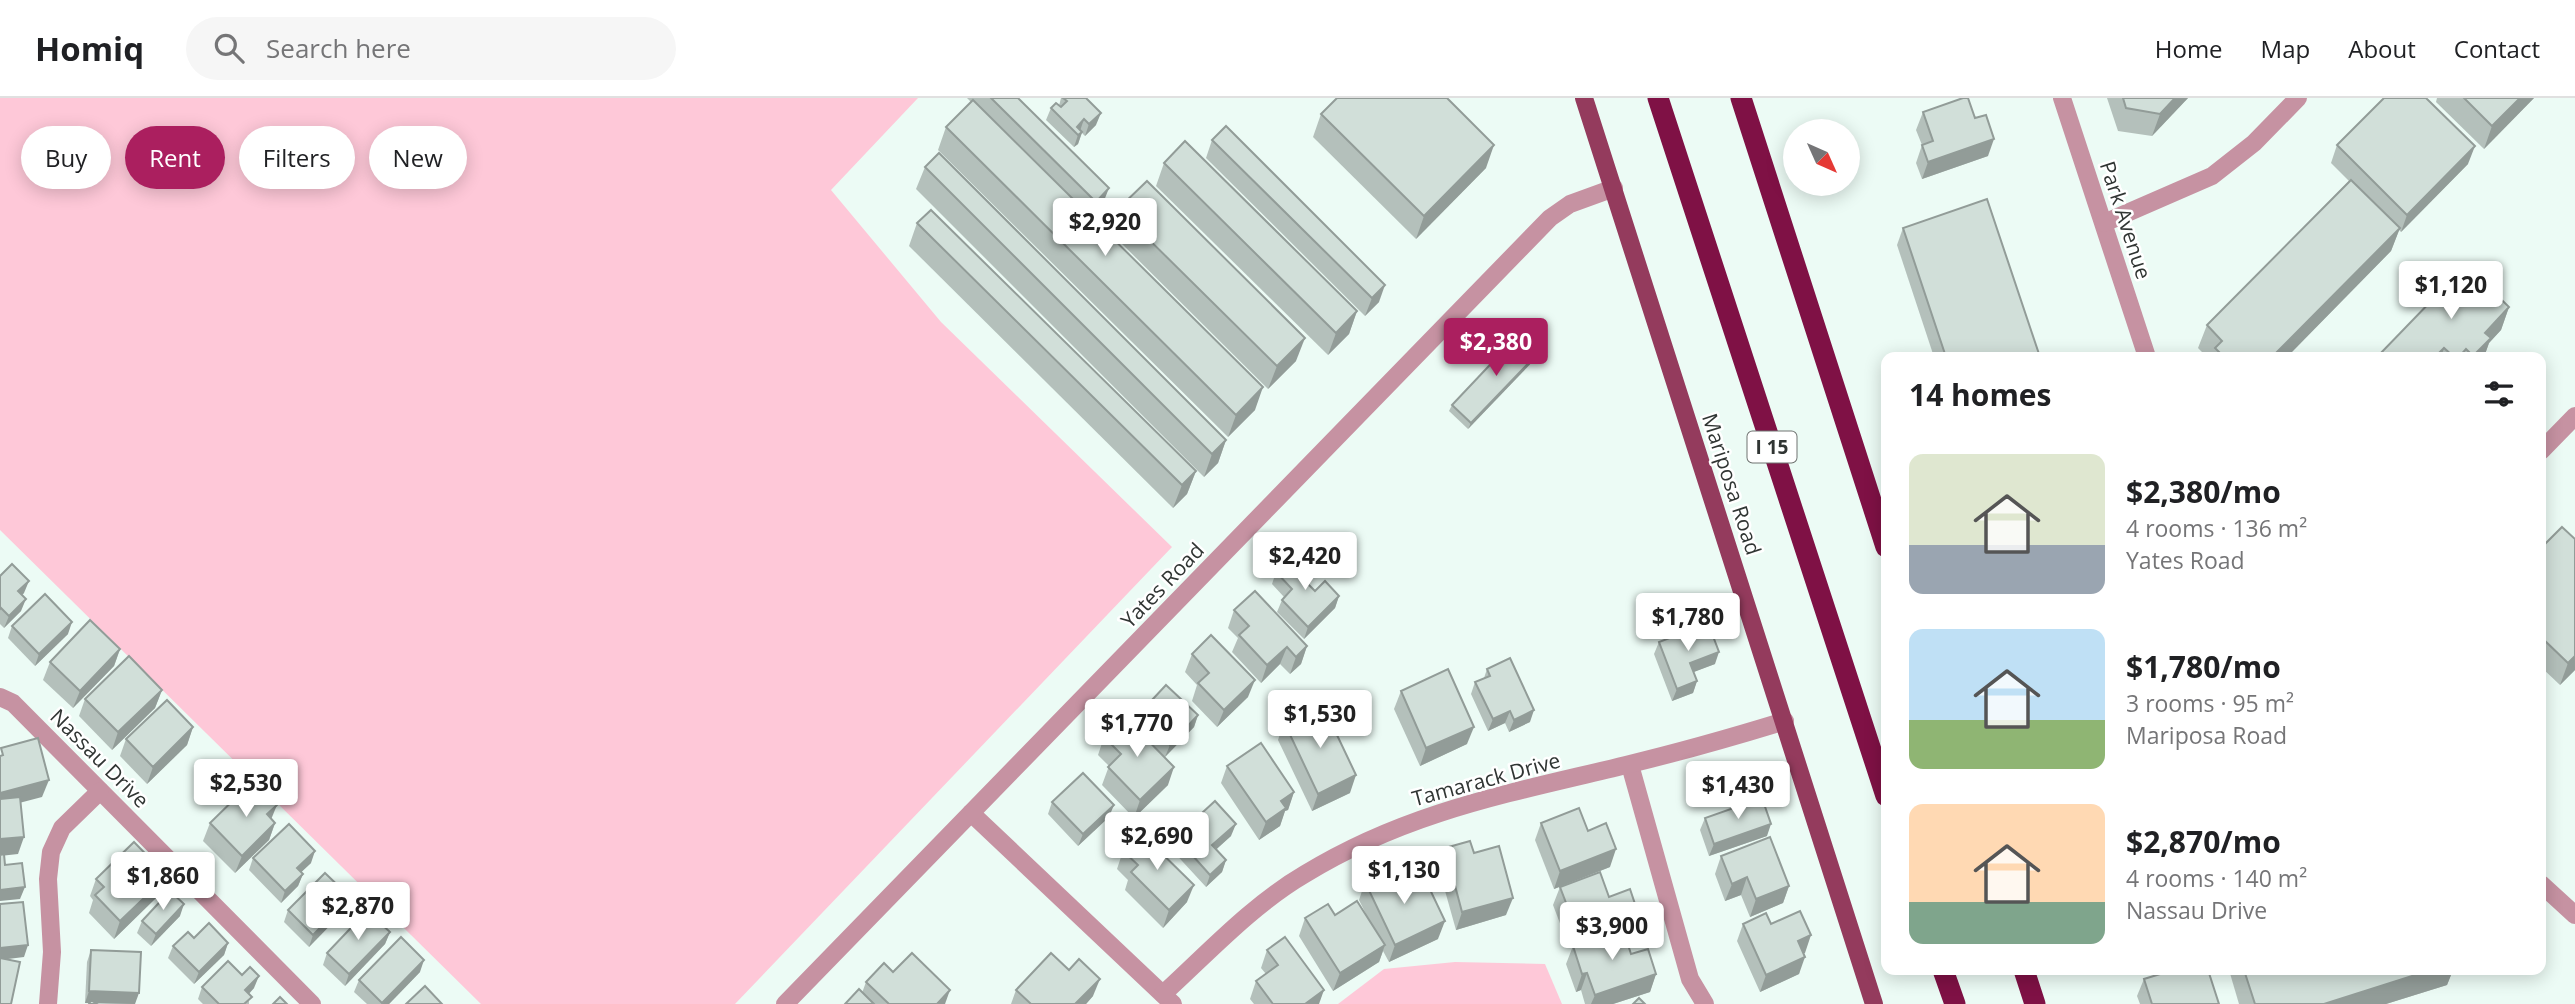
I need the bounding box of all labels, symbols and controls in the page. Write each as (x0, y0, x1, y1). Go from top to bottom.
search box (186, 17, 676, 80)
text: Homiq (35, 26, 144, 71)
icon: search (210, 29, 248, 67)
text: Search here (266, 30, 411, 66)
text: Home (2155, 32, 2223, 65)
text: Map (2261, 32, 2310, 65)
text: About (2348, 32, 2416, 65)
text: Contact (2454, 32, 2540, 65)
north arrow (1783, 119, 1860, 196)
map controls (1783, 119, 1860, 196)
chip: Buy (21, 126, 111, 189)
chip: Rent (125, 126, 225, 189)
chip: Filters (239, 126, 355, 189)
chip: New (369, 126, 467, 189)
street label: Park Avenue (2094, 157, 2158, 283)
pin: $2,920 (1048, 198, 1162, 258)
text: $2,920 (1069, 205, 1141, 237)
pin: $1,120 (2394, 262, 2508, 321)
text: $1,120 (2415, 268, 2487, 300)
pin: $2,380 (1439, 318, 1553, 378)
text: $2,380 (1460, 325, 1532, 357)
text: 14 homes (1909, 374, 2052, 415)
icon: filters (2480, 375, 2518, 413)
street label: Mariposa Road (1696, 410, 1768, 558)
road number: I 15 (1748, 432, 1796, 462)
text: $2,380/mo (2126, 471, 2281, 512)
icon: home (1965, 482, 2049, 566)
text: 4 rooms · 136 m² (2126, 512, 2307, 544)
pin: $2,420 (1248, 532, 1362, 592)
street label: Yates Road (1114, 536, 1210, 634)
text: $2,420 (1269, 539, 1341, 571)
text: Yates Road (2126, 544, 2245, 576)
pin: $1,780 (1631, 594, 1745, 653)
text: $1,780 (1652, 600, 1724, 632)
text: $1,780/mo (2126, 646, 2281, 687)
icon: home (1965, 657, 2049, 741)
text: 3 rooms · 95 m² (2126, 687, 2294, 719)
pin: $1,530 (1263, 690, 1377, 750)
text: $1,530 (1284, 697, 1356, 729)
pin: $1,770 (1080, 700, 1194, 759)
street label: Nassau Drive (45, 703, 155, 813)
text: $1,770 (1101, 706, 1173, 738)
text: Mariposa Road (2126, 719, 2287, 751)
street label: Tamarack Drive (1409, 746, 1563, 812)
pin: $2,530 (189, 760, 303, 819)
pin: $1,430 (1681, 762, 1795, 821)
text: $2,530 (210, 766, 282, 798)
text: $1,430 (1702, 768, 1774, 800)
pin: $2,690 (1100, 812, 1214, 872)
text: $2,690 (1121, 819, 1193, 851)
text: $2,870/mo (2126, 821, 2281, 862)
icon: home (1965, 832, 2049, 916)
pin: $1,130 (1347, 846, 1461, 906)
pin: $1,860 (106, 852, 220, 912)
text: $1,130 (1368, 853, 1440, 885)
text: $1,860 (127, 859, 199, 891)
text: 4 rooms · 140 m² (2126, 862, 2307, 894)
pin: $2,870 (301, 882, 415, 942)
text: $2,870 (322, 889, 394, 921)
text: Nassau Drive (2126, 894, 2267, 926)
pin: $3,900 (1555, 902, 1669, 962)
text: $3,900 (1576, 909, 1648, 941)

